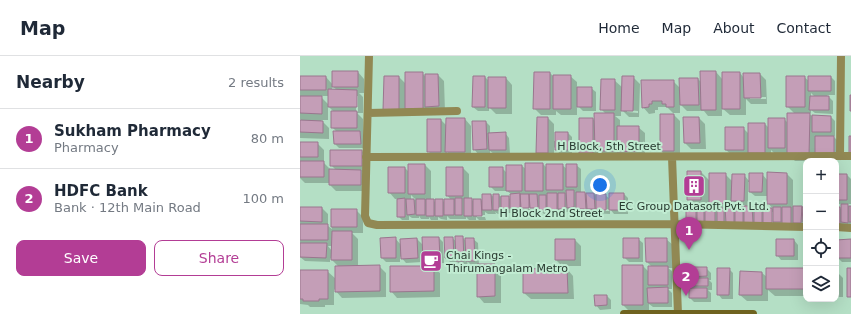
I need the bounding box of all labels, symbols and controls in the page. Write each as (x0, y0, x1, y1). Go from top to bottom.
text: Map (20, 17, 65, 39)
text: Home (598, 20, 640, 36)
text: Map (662, 20, 691, 36)
text: About (713, 20, 755, 36)
text: Contact (777, 20, 831, 36)
text: Nearby (16, 72, 85, 92)
text: 2 results (228, 75, 284, 90)
text: Sukham Pharmacy (54, 122, 211, 140)
text: 1 (24, 131, 34, 146)
text: 80 m (251, 131, 284, 146)
text: Pharmacy (54, 140, 119, 155)
street label: H Block, 5th Street (557, 140, 662, 153)
map controls (803, 158, 839, 302)
button: + (803, 158, 839, 194)
building icon: EC Group Datasoft Pvt. Ltd. (681, 173, 707, 199)
your location (590, 175, 610, 195)
text: HDFC Bank (54, 182, 148, 200)
text: 2 (24, 191, 34, 206)
text: 100 m (242, 191, 284, 206)
button: − (803, 194, 839, 230)
text: Bank · 12th Main Road (54, 200, 201, 215)
place label: EC Group Datasoft Pvt. Ltd. (619, 200, 769, 213)
street label: H Block 2nd Street (500, 207, 603, 220)
pin: 1 (676, 217, 702, 250)
button: locate (803, 230, 839, 266)
button: Save (16, 240, 146, 276)
button: Share (154, 240, 284, 276)
cafe icon: Chai Kings - Thirumangalam Metro (418, 248, 444, 274)
place label: Chai Kings - Thirumangalam Metro (445, 249, 568, 275)
pin: 2 (673, 263, 699, 296)
button: layers (803, 266, 839, 302)

